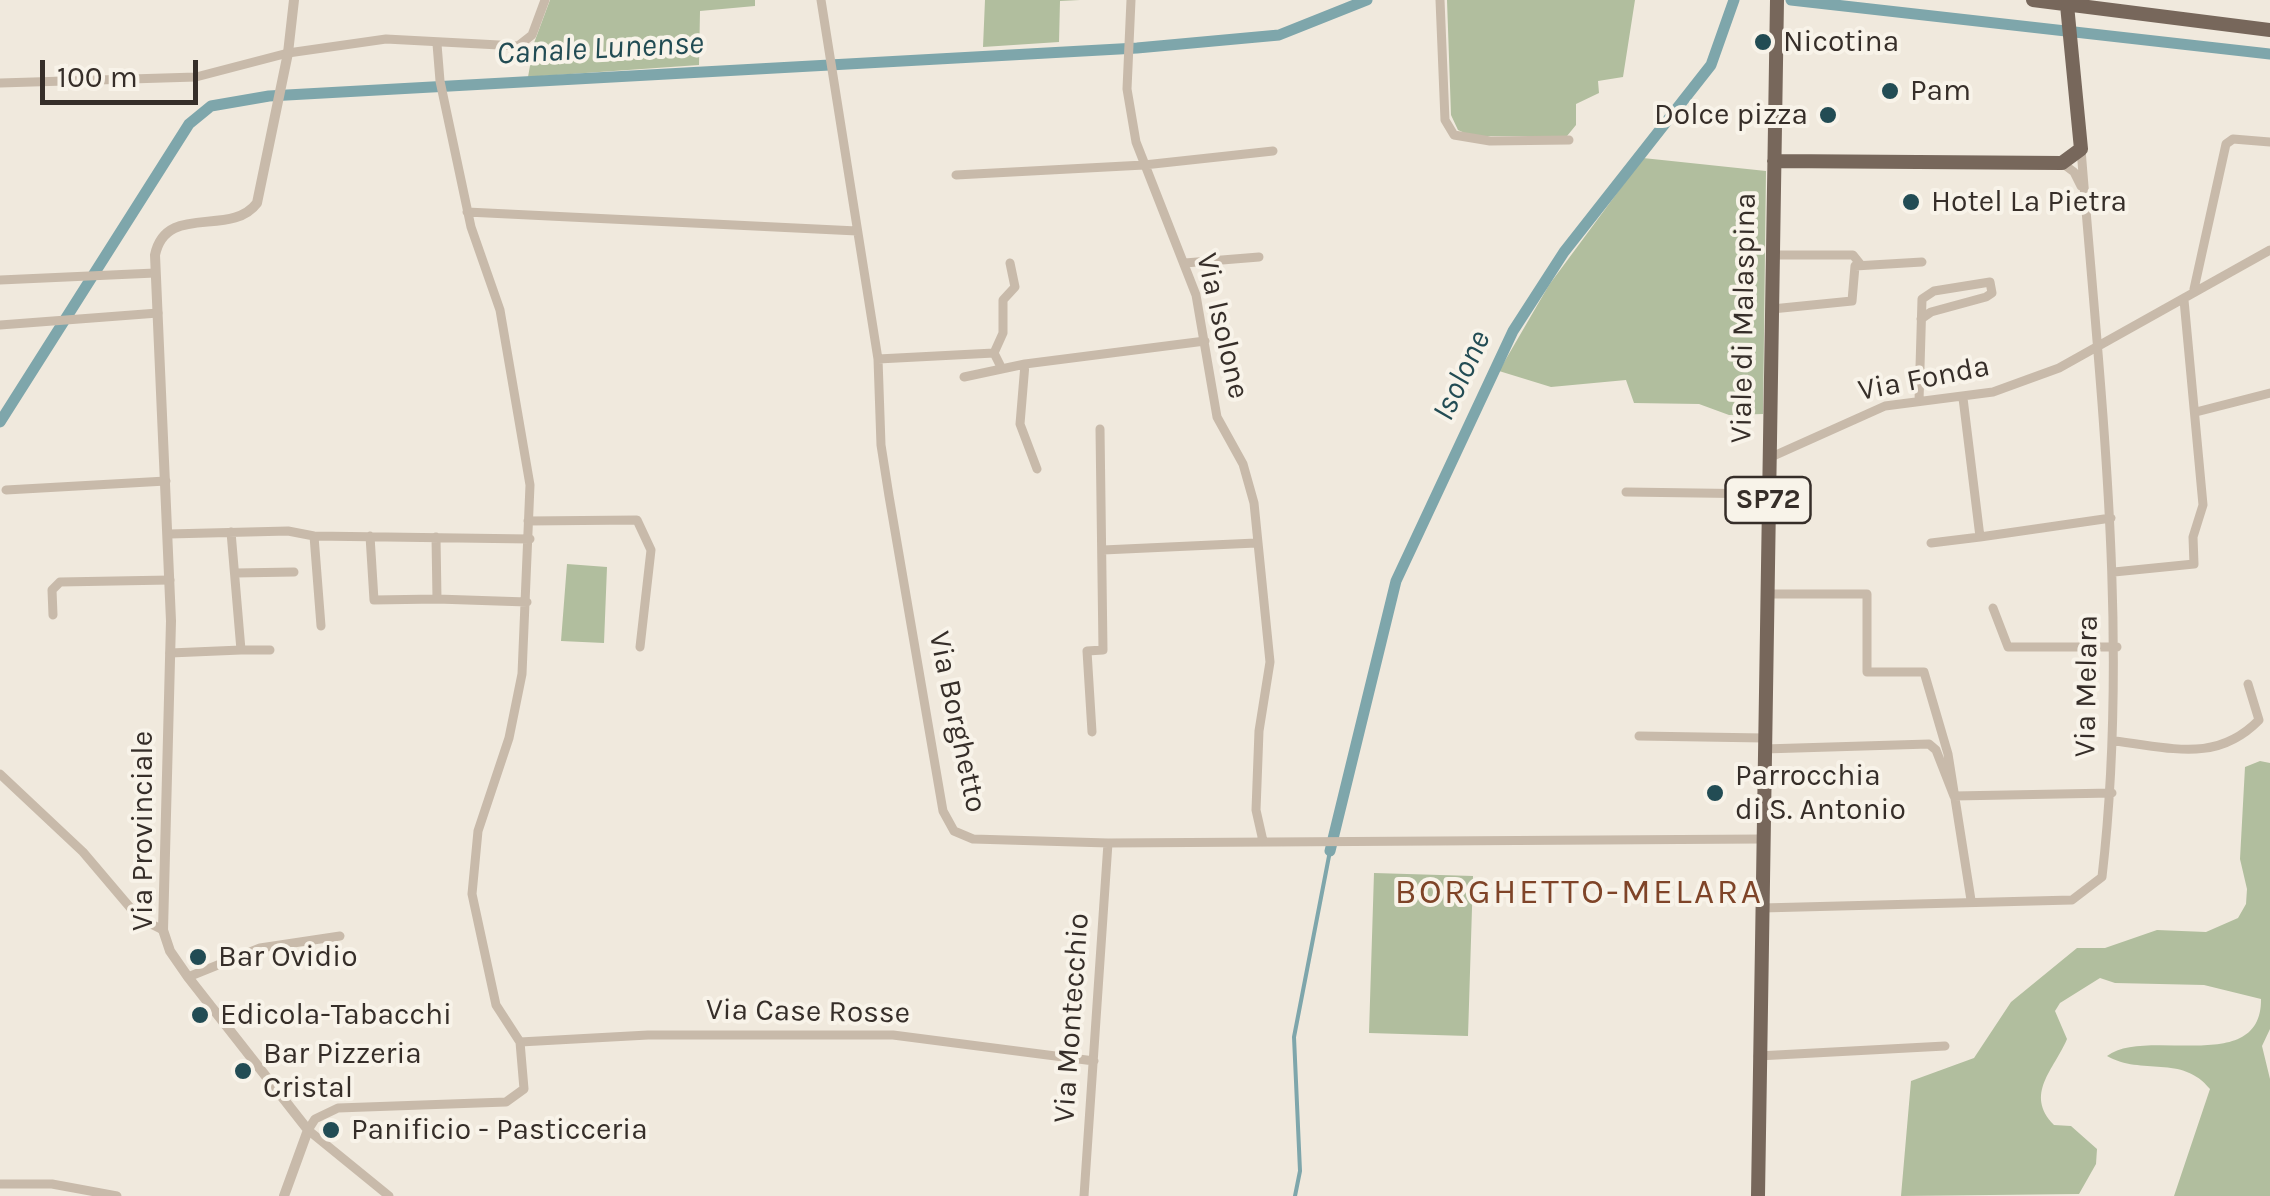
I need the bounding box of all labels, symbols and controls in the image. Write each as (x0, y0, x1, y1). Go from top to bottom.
water label: Canale Lunense (495, 24, 705, 74)
place label: Nicotina (1783, 24, 1899, 60)
marker: Nicotina (1752, 31, 1774, 53)
scale bar (45, 40, 202, 102)
text: 100 m (57, 59, 138, 95)
place label: Pam (1910, 73, 1971, 109)
marker: Pam (1879, 80, 1901, 102)
place label: Dolce pizza (1654, 97, 1808, 133)
marker: Dolce pizza (1817, 104, 1839, 126)
place label: Hotel La Pietra (1931, 184, 2127, 220)
marker: Hotel La Pietra (1900, 191, 1922, 213)
street label: Viale di Malaspina (1724, 192, 1764, 444)
street label: Via Isolone (1188, 250, 1256, 402)
water label: Isolone (1425, 325, 1499, 427)
street label: Via Fonda (1855, 349, 1993, 409)
road number: SP72 (1726, 477, 1810, 523)
street label: Via Melara (2068, 614, 2106, 758)
street label: Via Borghetto (920, 628, 994, 816)
street label: Via Provinciale (125, 731, 161, 931)
place label: Parrocchia di S. Antonio (1735, 758, 1906, 828)
marker: Parrocchia di S. Antonio (1704, 782, 1726, 804)
district label: BORGHETTO-MELARA (1395, 872, 1763, 914)
street label: Via Montecchio (1047, 912, 1097, 1124)
place label: Bar Ovidio (218, 939, 358, 975)
marker: Bar Ovidio (187, 946, 209, 968)
street label: Via Case Rosse (706, 992, 910, 1032)
place label: Edicola-Tabacchi (220, 997, 452, 1033)
marker: Edicola-Tabacchi (189, 1004, 211, 1026)
place label: Bar Pizzeria Cristal (263, 1036, 422, 1106)
marker: Bar Pizzeria Cristal (232, 1060, 254, 1082)
place label: Panificio - Pasticceria (351, 1112, 648, 1148)
marker: Panificio - Pasticceria (320, 1119, 342, 1141)

